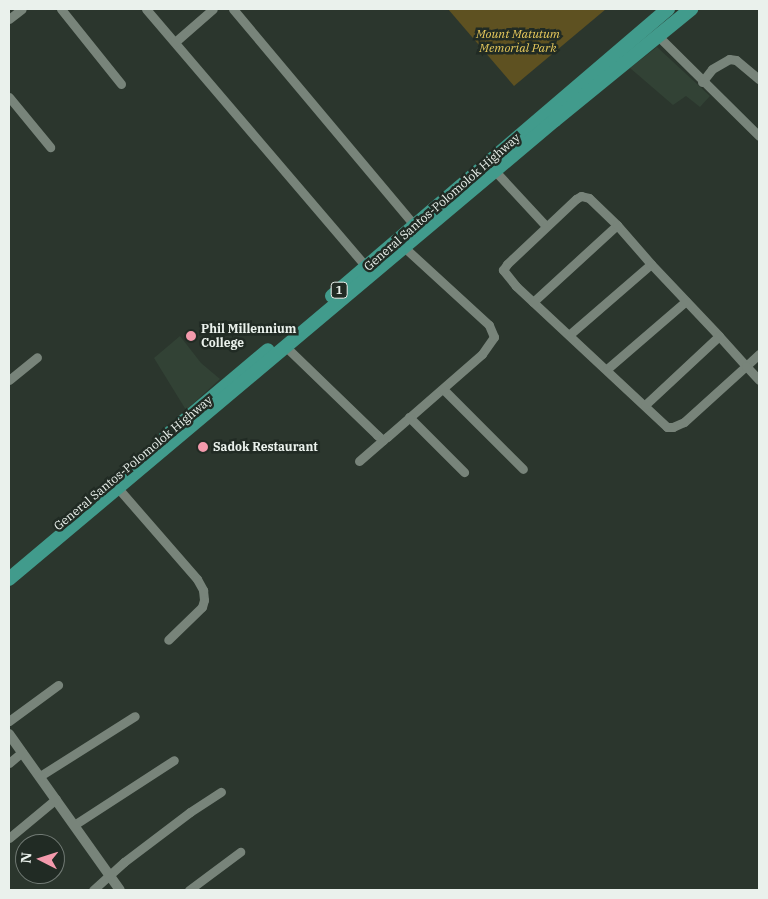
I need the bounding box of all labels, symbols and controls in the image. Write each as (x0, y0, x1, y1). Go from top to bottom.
park label: Mount Matutum Memorial Park (476, 27, 560, 55)
street label: General Santos-Polomolok Highway (361, 130, 523, 274)
road number: 1 (330, 282, 348, 298)
place label: Phil Millennium College (201, 322, 296, 350)
marker: Phil Millennium College (185, 330, 197, 342)
street label: General Santos-Polomolok Highway (51, 393, 215, 533)
place label: Sadok Restaurant (213, 440, 318, 454)
marker: Sadok Restaurant (197, 441, 209, 453)
north arrow (15, 834, 65, 884)
text: N (17, 851, 36, 864)

